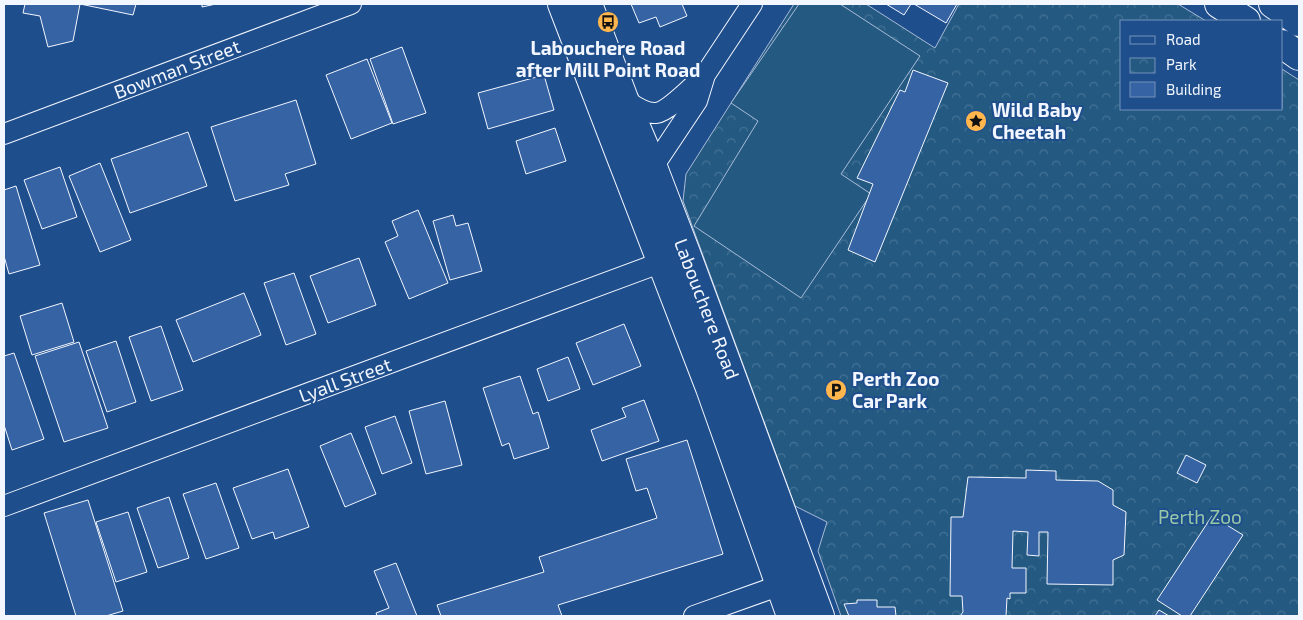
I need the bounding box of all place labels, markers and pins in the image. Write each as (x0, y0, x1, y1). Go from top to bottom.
bus stop icon: Labouchere Road after Mill Point Road (596, 10, 620, 34)
place label: Labouchere Road after Mill Point Road (516, 36, 700, 81)
place label: Wild Baby Cheetah (992, 98, 1083, 143)
place icon: Wild Baby Cheetah (964, 109, 988, 133)
place label: Perth Zoo Car Park (852, 367, 939, 412)
parking icon: Perth Zoo Car Park (824, 378, 848, 402)

